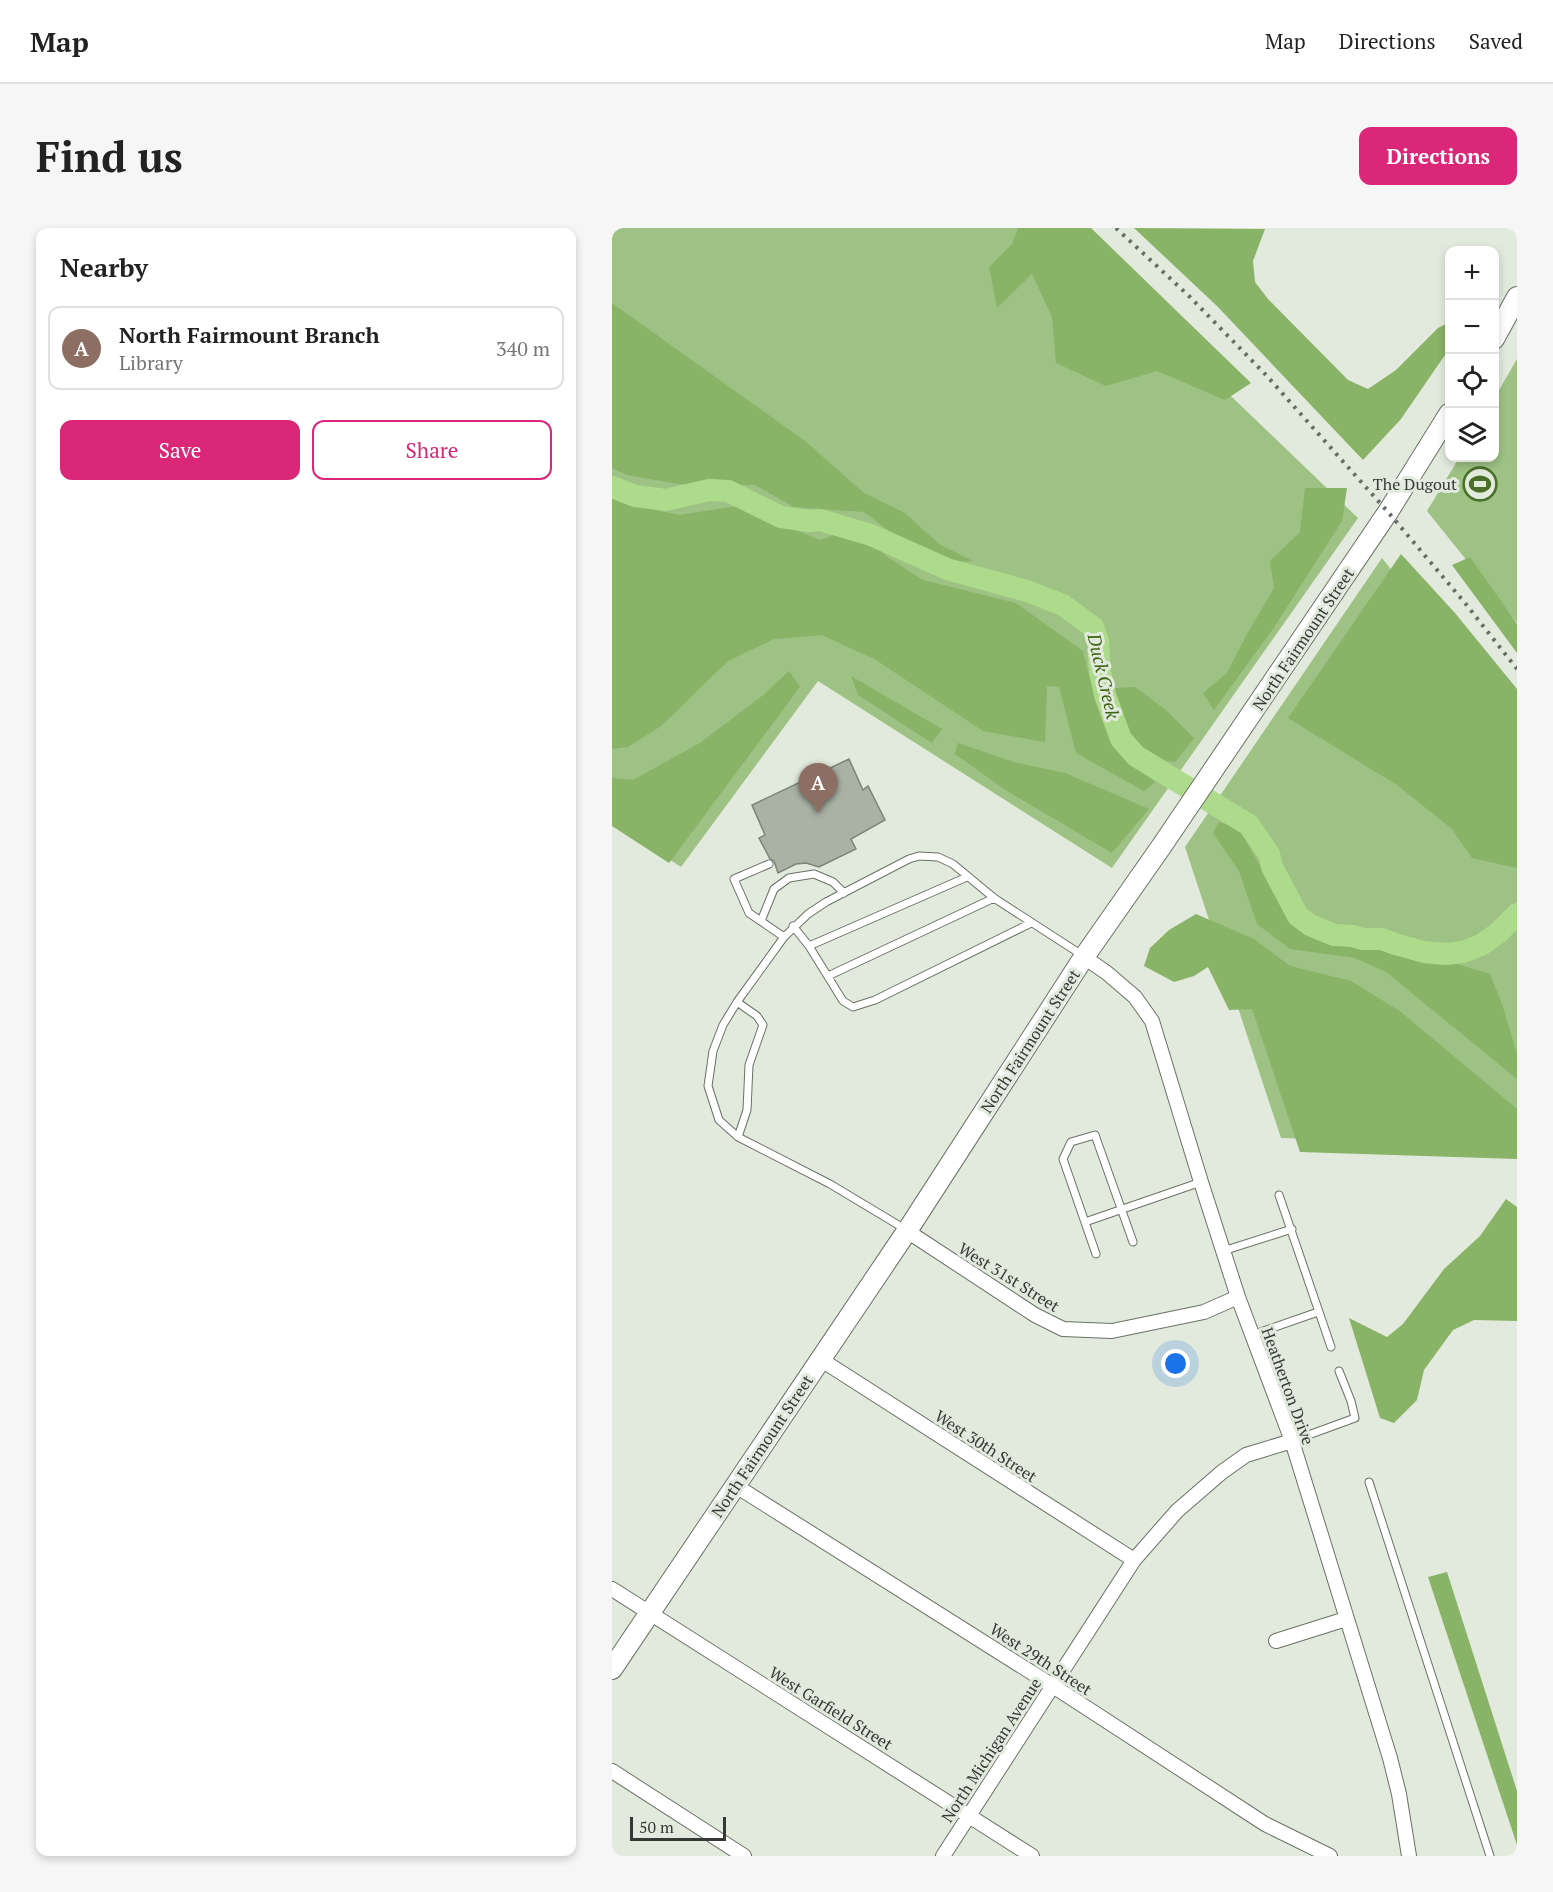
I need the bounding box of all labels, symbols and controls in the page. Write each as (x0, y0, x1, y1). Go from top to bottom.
text: Map (30, 23, 89, 60)
text: Map (1265, 27, 1306, 55)
text: Directions (1339, 27, 1436, 55)
text: Saved (1469, 27, 1523, 55)
button: Directions (1359, 127, 1517, 185)
text: Find us (36, 128, 183, 184)
map controls (1445, 246, 1499, 462)
button: + (1445, 246, 1499, 300)
text: Nearby (60, 250, 148, 284)
button: − (1445, 300, 1499, 354)
text: North Fairmount Branch (119, 320, 380, 349)
text: A (74, 335, 89, 362)
text: 340 m (496, 335, 550, 362)
text: Library (119, 349, 183, 376)
button: locate (1445, 354, 1499, 408)
button: layers (1445, 408, 1499, 462)
button: Save (60, 420, 300, 480)
button: Share (312, 420, 552, 480)
sports icon: The Dugout (1462, 466, 1498, 502)
place label: The Dugout (1373, 473, 1457, 495)
street label: North Fairmount Street (1247, 563, 1359, 715)
water label: Duck Creek (1082, 630, 1126, 721)
pin: A (798, 764, 838, 813)
street label: North Fairmount Street (975, 965, 1085, 1117)
street label: West 31st Street (954, 1237, 1064, 1317)
street label: Heatherton Drive (1257, 1324, 1319, 1448)
your location (1161, 1349, 1190, 1378)
street label: North Fairmount Street (706, 1370, 818, 1522)
street label: West 30th Street (931, 1405, 1041, 1487)
street label: West 29th Street (986, 1618, 1096, 1700)
street label: West Garfield Street (765, 1661, 897, 1755)
street label: North Michigan Avenue (936, 1673, 1046, 1827)
scale bar (630, 1814, 726, 1842)
text: 50 m (639, 1816, 674, 1838)

